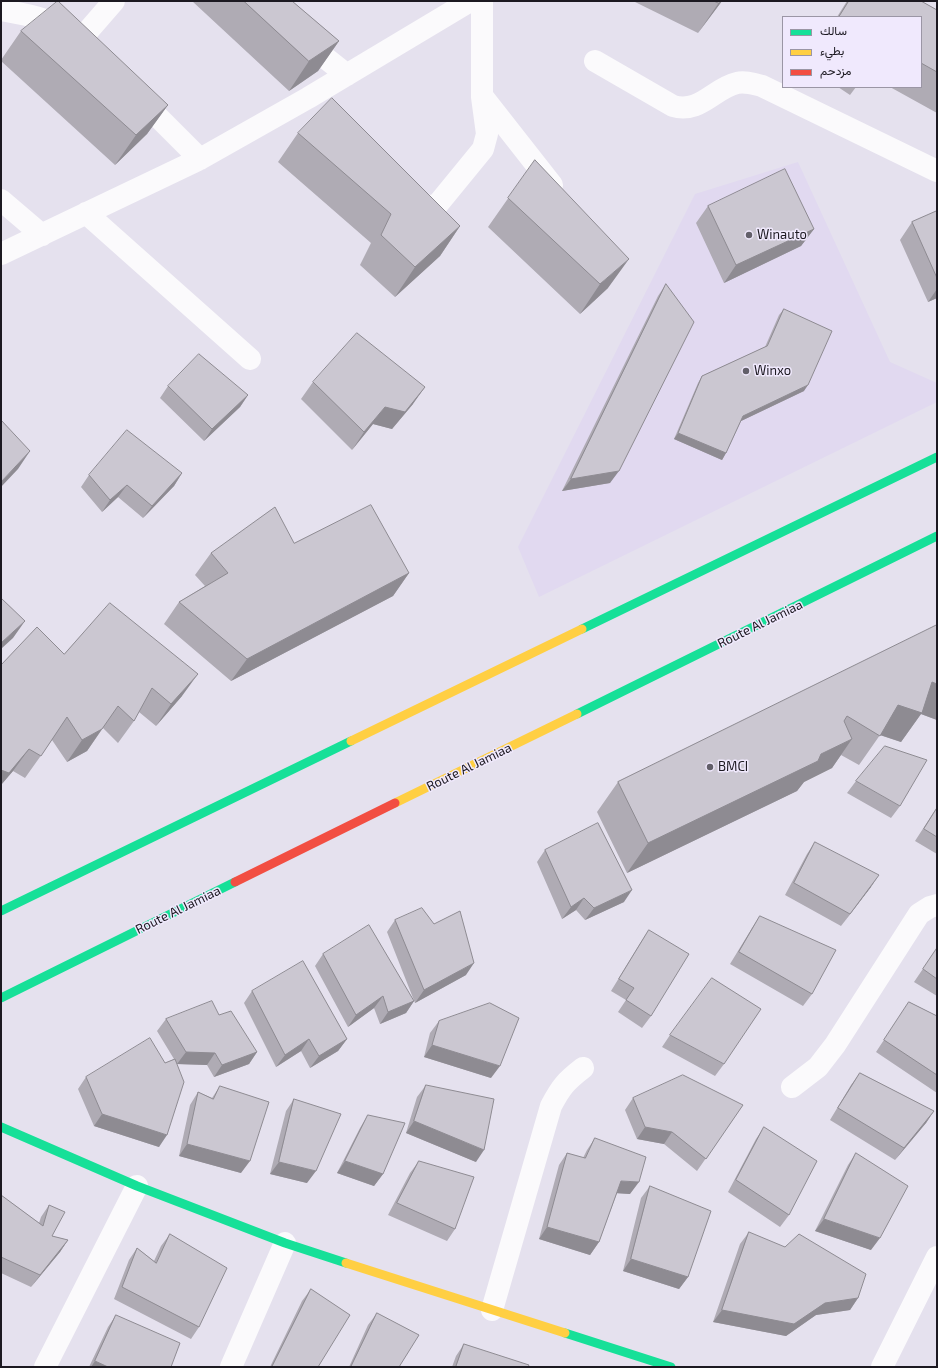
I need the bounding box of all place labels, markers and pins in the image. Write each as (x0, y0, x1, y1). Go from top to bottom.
place label: Winauto (757, 227, 807, 243)
marker: Winauto (744, 230, 754, 240)
place label: Winxo (754, 363, 791, 379)
marker: Winxo (741, 366, 751, 376)
place label: BMCI (718, 759, 748, 775)
marker: BMCI (705, 762, 715, 772)

